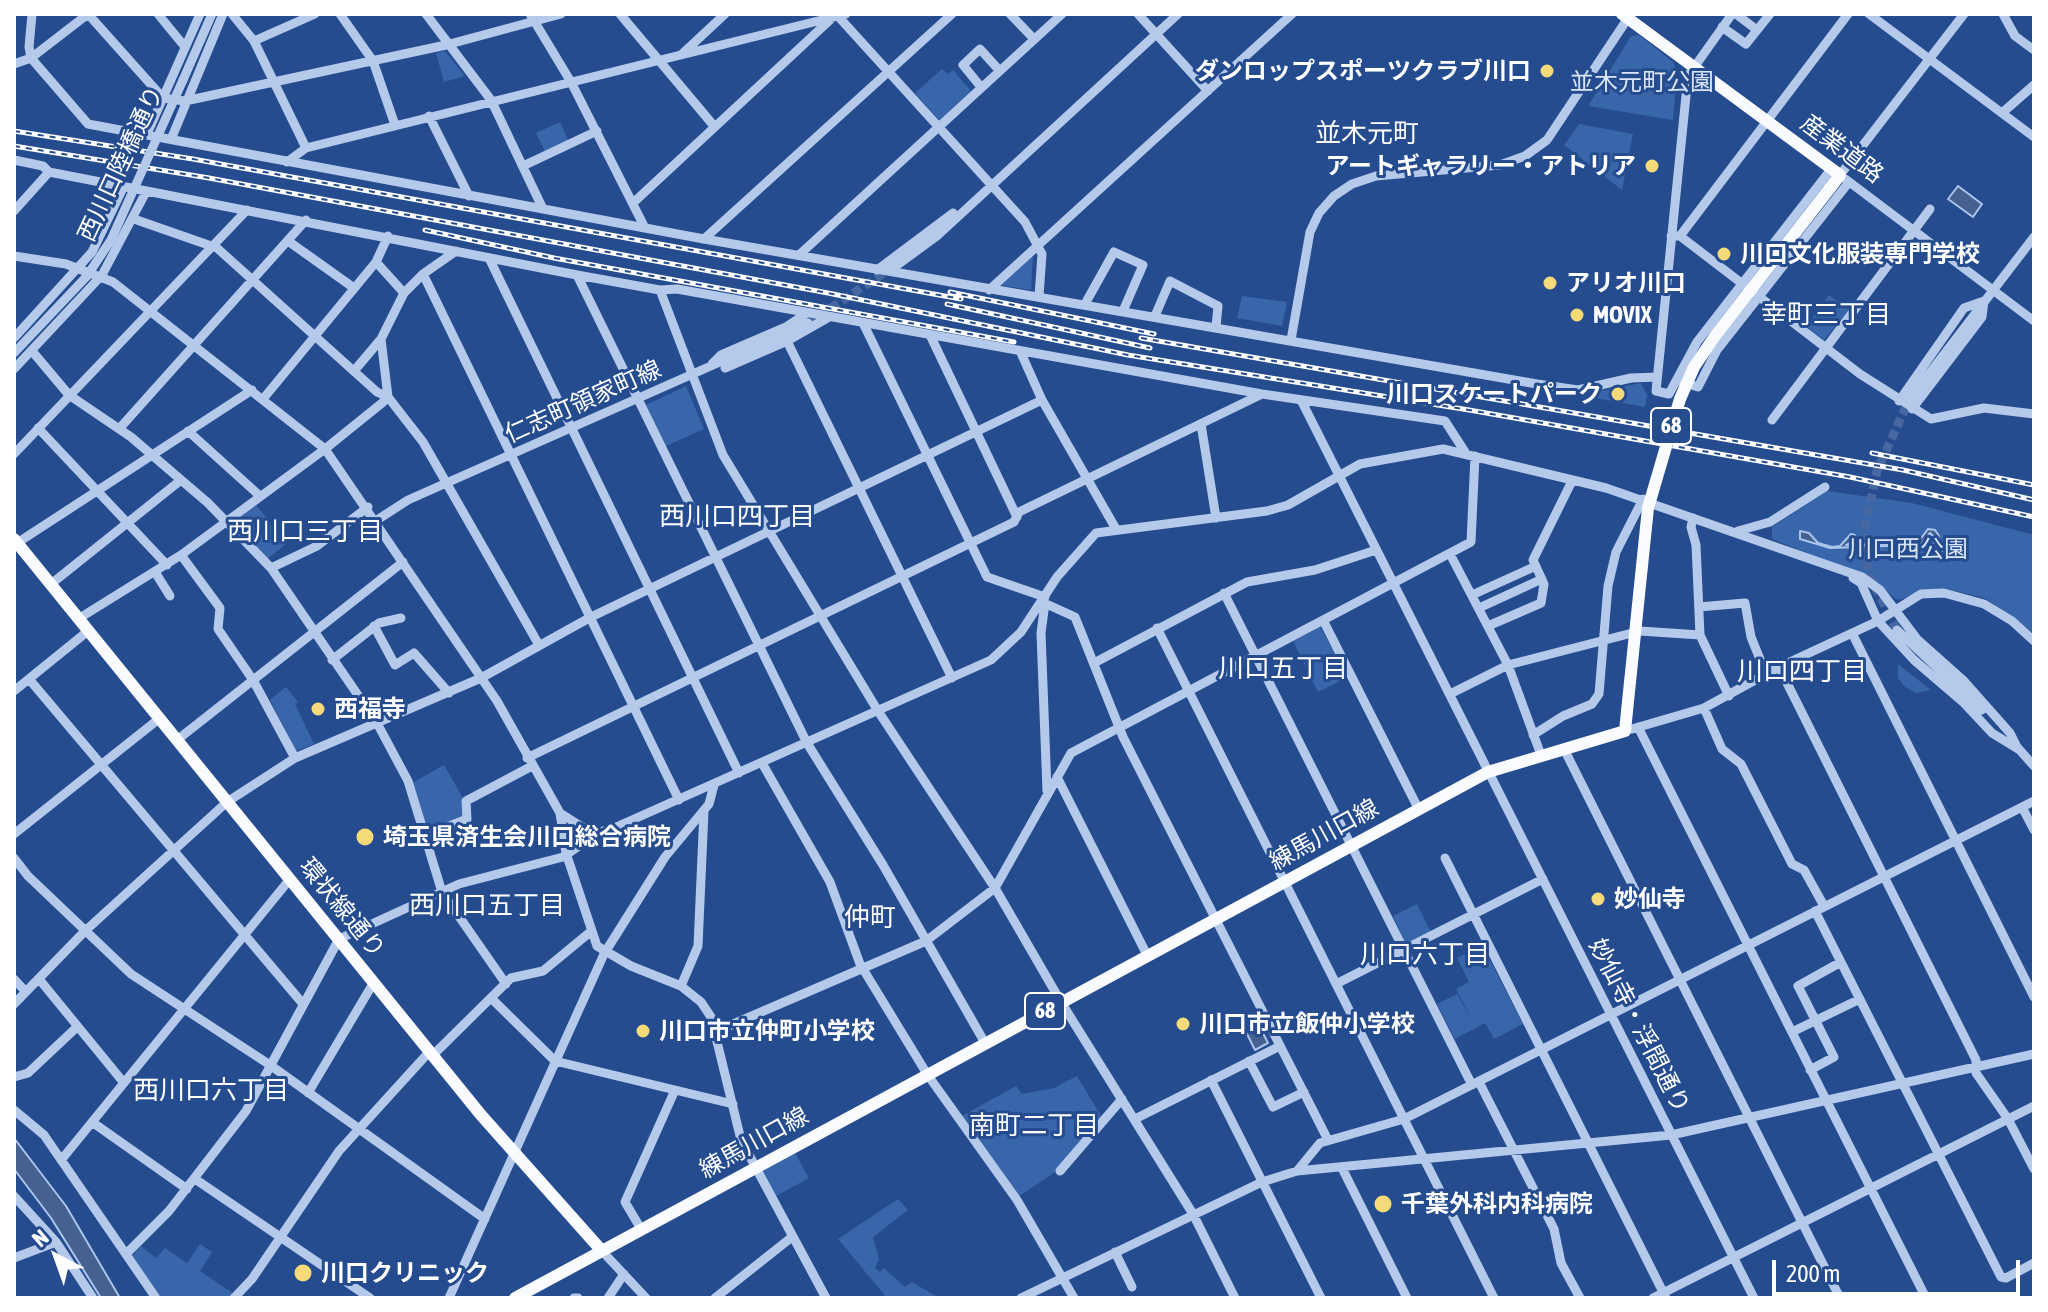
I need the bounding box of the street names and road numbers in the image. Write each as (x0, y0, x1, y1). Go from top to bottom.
street label: 西川口陸橋通り (72, 82, 170, 246)
street label: 産業道路 (1795, 109, 1889, 189)
street label: 仁志町領家町線 (500, 355, 666, 449)
road number: 68 (1651, 408, 1691, 444)
street label: 練馬川口線 (1265, 793, 1383, 877)
street label: 環状線通り (293, 852, 391, 964)
street label: 妙仙寺・浮間通り (1583, 934, 1695, 1118)
road number: 68 (1025, 993, 1065, 1029)
street label: 練馬川口線 (695, 1101, 813, 1185)

